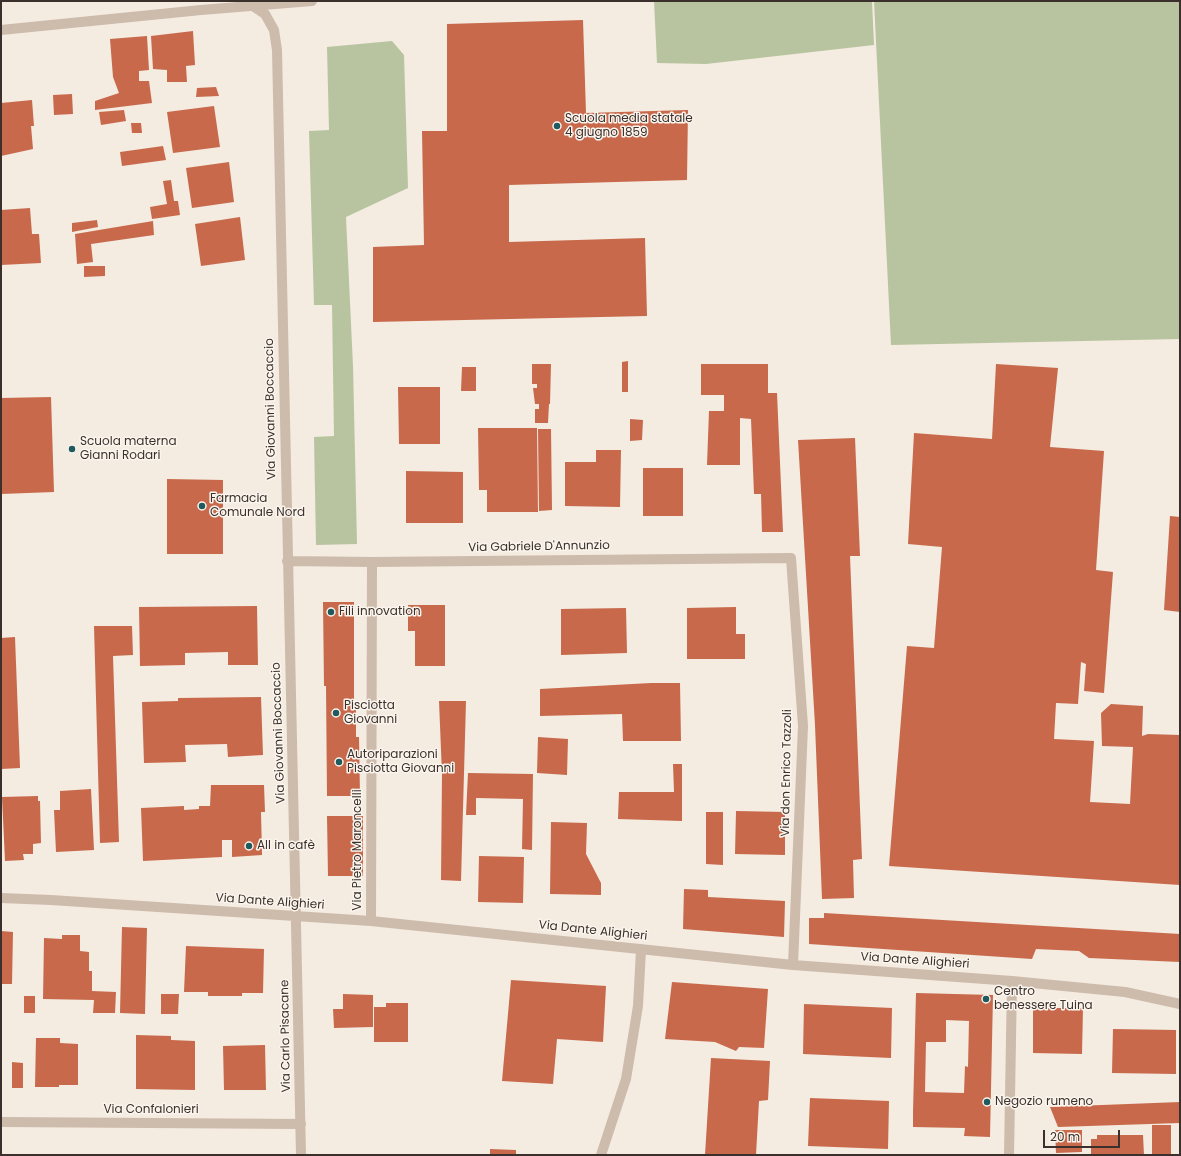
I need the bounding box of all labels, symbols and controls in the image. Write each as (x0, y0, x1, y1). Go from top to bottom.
place label: Scuola media statale 4 giugno 1859 (565, 112, 693, 140)
marker: Scuola media statale 4 giugno 1859 (552, 121, 562, 131)
street label: Via Giovanni Boccaccio (263, 338, 279, 480)
place label: Scuola materna Gianni Rodari (80, 435, 177, 463)
marker: Scuola materna Gianni Rodari (67, 444, 77, 454)
place label: Farmacia Comunale Nord (210, 492, 305, 520)
marker: Farmacia Comunale Nord (197, 501, 207, 511)
street label: Via Gabriele D'Annunzio (468, 539, 610, 555)
place label: Fili innovation (339, 605, 421, 619)
marker: Fili innovation (326, 607, 336, 617)
street label: Via Giovanni Boccaccio (269, 662, 289, 804)
place label: Pisciotta Giovanni (344, 699, 397, 727)
marker: Pisciotta Giovanni (331, 708, 341, 718)
street label: Via don Enrico Tazzoli (779, 709, 795, 837)
place label: Autoriparazioni Pisciotta Giovanni (347, 748, 454, 776)
marker: Autoriparazioni Pisciotta Giovanni (334, 757, 344, 767)
street label: Via Pietro Maroncelli (351, 789, 365, 911)
place label: All in cafè (257, 839, 315, 853)
marker: All in cafè (244, 841, 254, 851)
street label: Via Dante Alighieri (215, 891, 325, 913)
street label: Via Dante Alighieri (538, 918, 648, 944)
street label: Via Dante Alighieri (860, 950, 970, 972)
street label: Via Carlo Pisacane (278, 979, 294, 1093)
place label: Centro benessere Tuina (994, 985, 1093, 1013)
marker: Centro benessere Tuina (981, 994, 991, 1004)
place label: Negozio rumeno (995, 1095, 1093, 1109)
marker: Negozio rumeno (982, 1097, 992, 1107)
street label: Via Confalonieri (103, 1103, 199, 1117)
scale bar (1045, 1122, 1122, 1148)
text: 20 m (1050, 1128, 1080, 1145)

